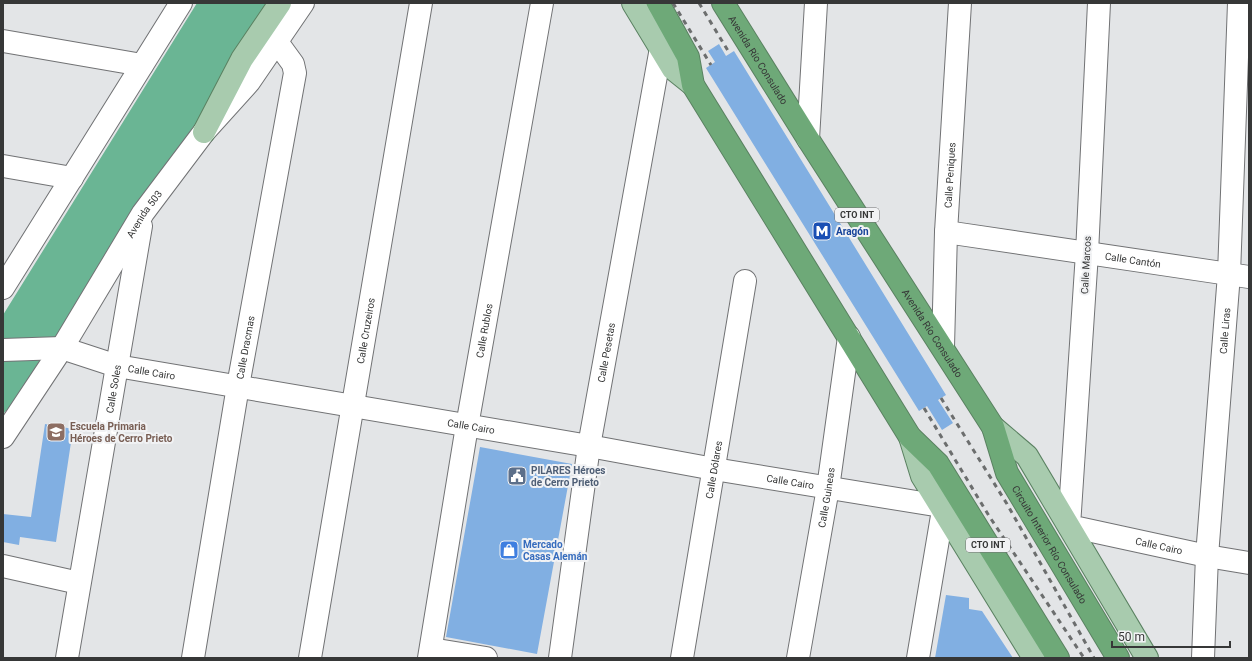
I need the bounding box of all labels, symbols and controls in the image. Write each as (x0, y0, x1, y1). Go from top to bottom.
street label: Avenida Río Consulado (727, 13, 790, 106)
street label: Calle Peniques (942, 142, 957, 208)
street label: Avenida 503 (124, 188, 164, 240)
road number: CTO INT (835, 208, 879, 222)
metro station icon: Aragón (811, 220, 833, 242)
place label: Aragón (836, 226, 869, 237)
street label: Calle Marcos (1079, 236, 1093, 294)
street label: Calle Cantón (1104, 250, 1162, 269)
street label: Avenida Río Consulado (900, 287, 965, 379)
street label: Calle Cruzeiros (354, 297, 376, 365)
street label: Calle Rublos (474, 302, 494, 359)
street label: Calle Liras (1217, 307, 1232, 354)
street label: Calle Dracmas (234, 315, 256, 380)
street label: Calle Pesetas (595, 322, 617, 383)
street label: Calle Cairo (127, 362, 176, 381)
street label: Calle Soles (104, 364, 123, 414)
street label: Calle Cairo (446, 417, 496, 435)
school or university icon: Escuela Primaria Héroes de Cerro Prieto (45, 421, 67, 443)
place label: Escuela Primaria Héroes de Cerro Prieto (70, 421, 173, 444)
street label: Calle Dólares (703, 440, 724, 499)
public building icon: PILARES Héroes de Cerro Prieto (506, 465, 528, 487)
place label: PILARES Héroes de Cerro Prieto (531, 465, 605, 488)
street label: Calle Guineas (816, 467, 836, 528)
street label: Calle Cairo (766, 472, 815, 491)
street label: Circuito Interior Río Consulado (1010, 483, 1090, 606)
street label: Calle Cairo (1134, 535, 1184, 556)
road number: CTO INT (966, 538, 1010, 552)
shop icon: Mercado Casas Alemán (498, 539, 520, 561)
place label: Mercado Casas Alemán (523, 539, 588, 562)
scale bar (1112, 623, 1230, 649)
text: 50 m (1118, 630, 1145, 644)

